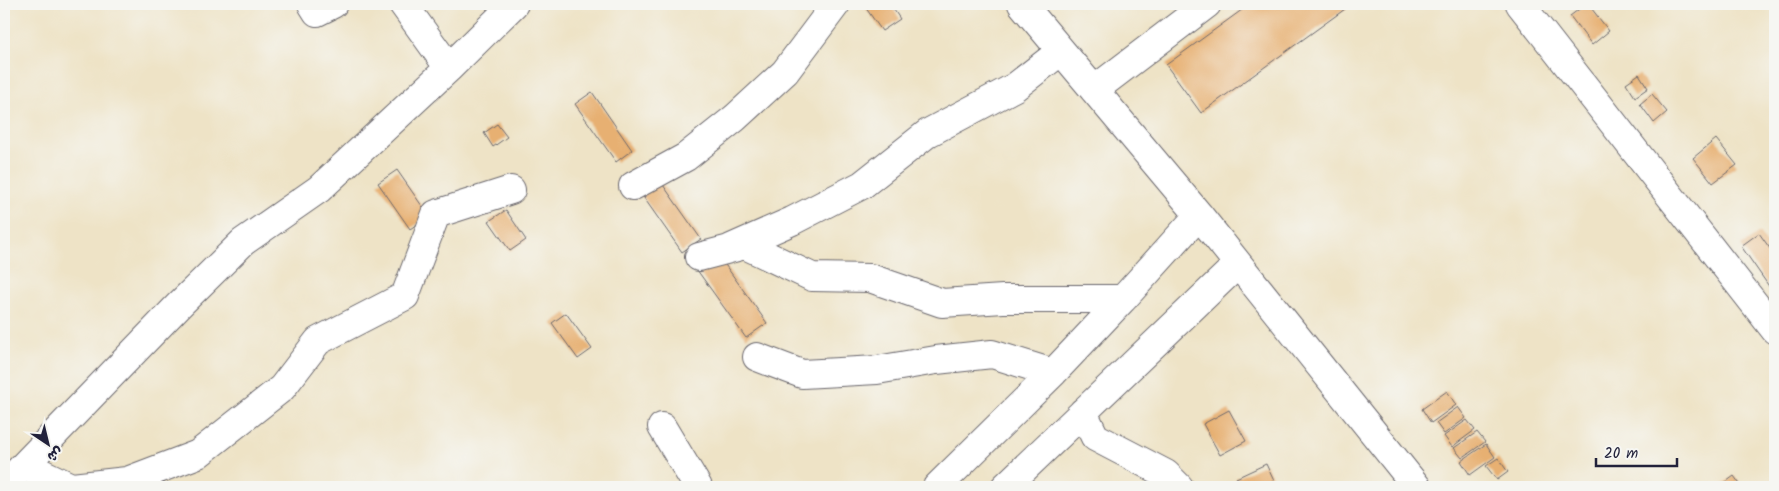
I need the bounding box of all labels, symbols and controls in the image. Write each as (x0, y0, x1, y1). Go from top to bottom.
north arrow (22, 418, 72, 468)
scale bar (1596, 436, 1678, 468)
text: ش (42, 440, 68, 467)
text: 20 m (1604, 442, 1638, 466)

